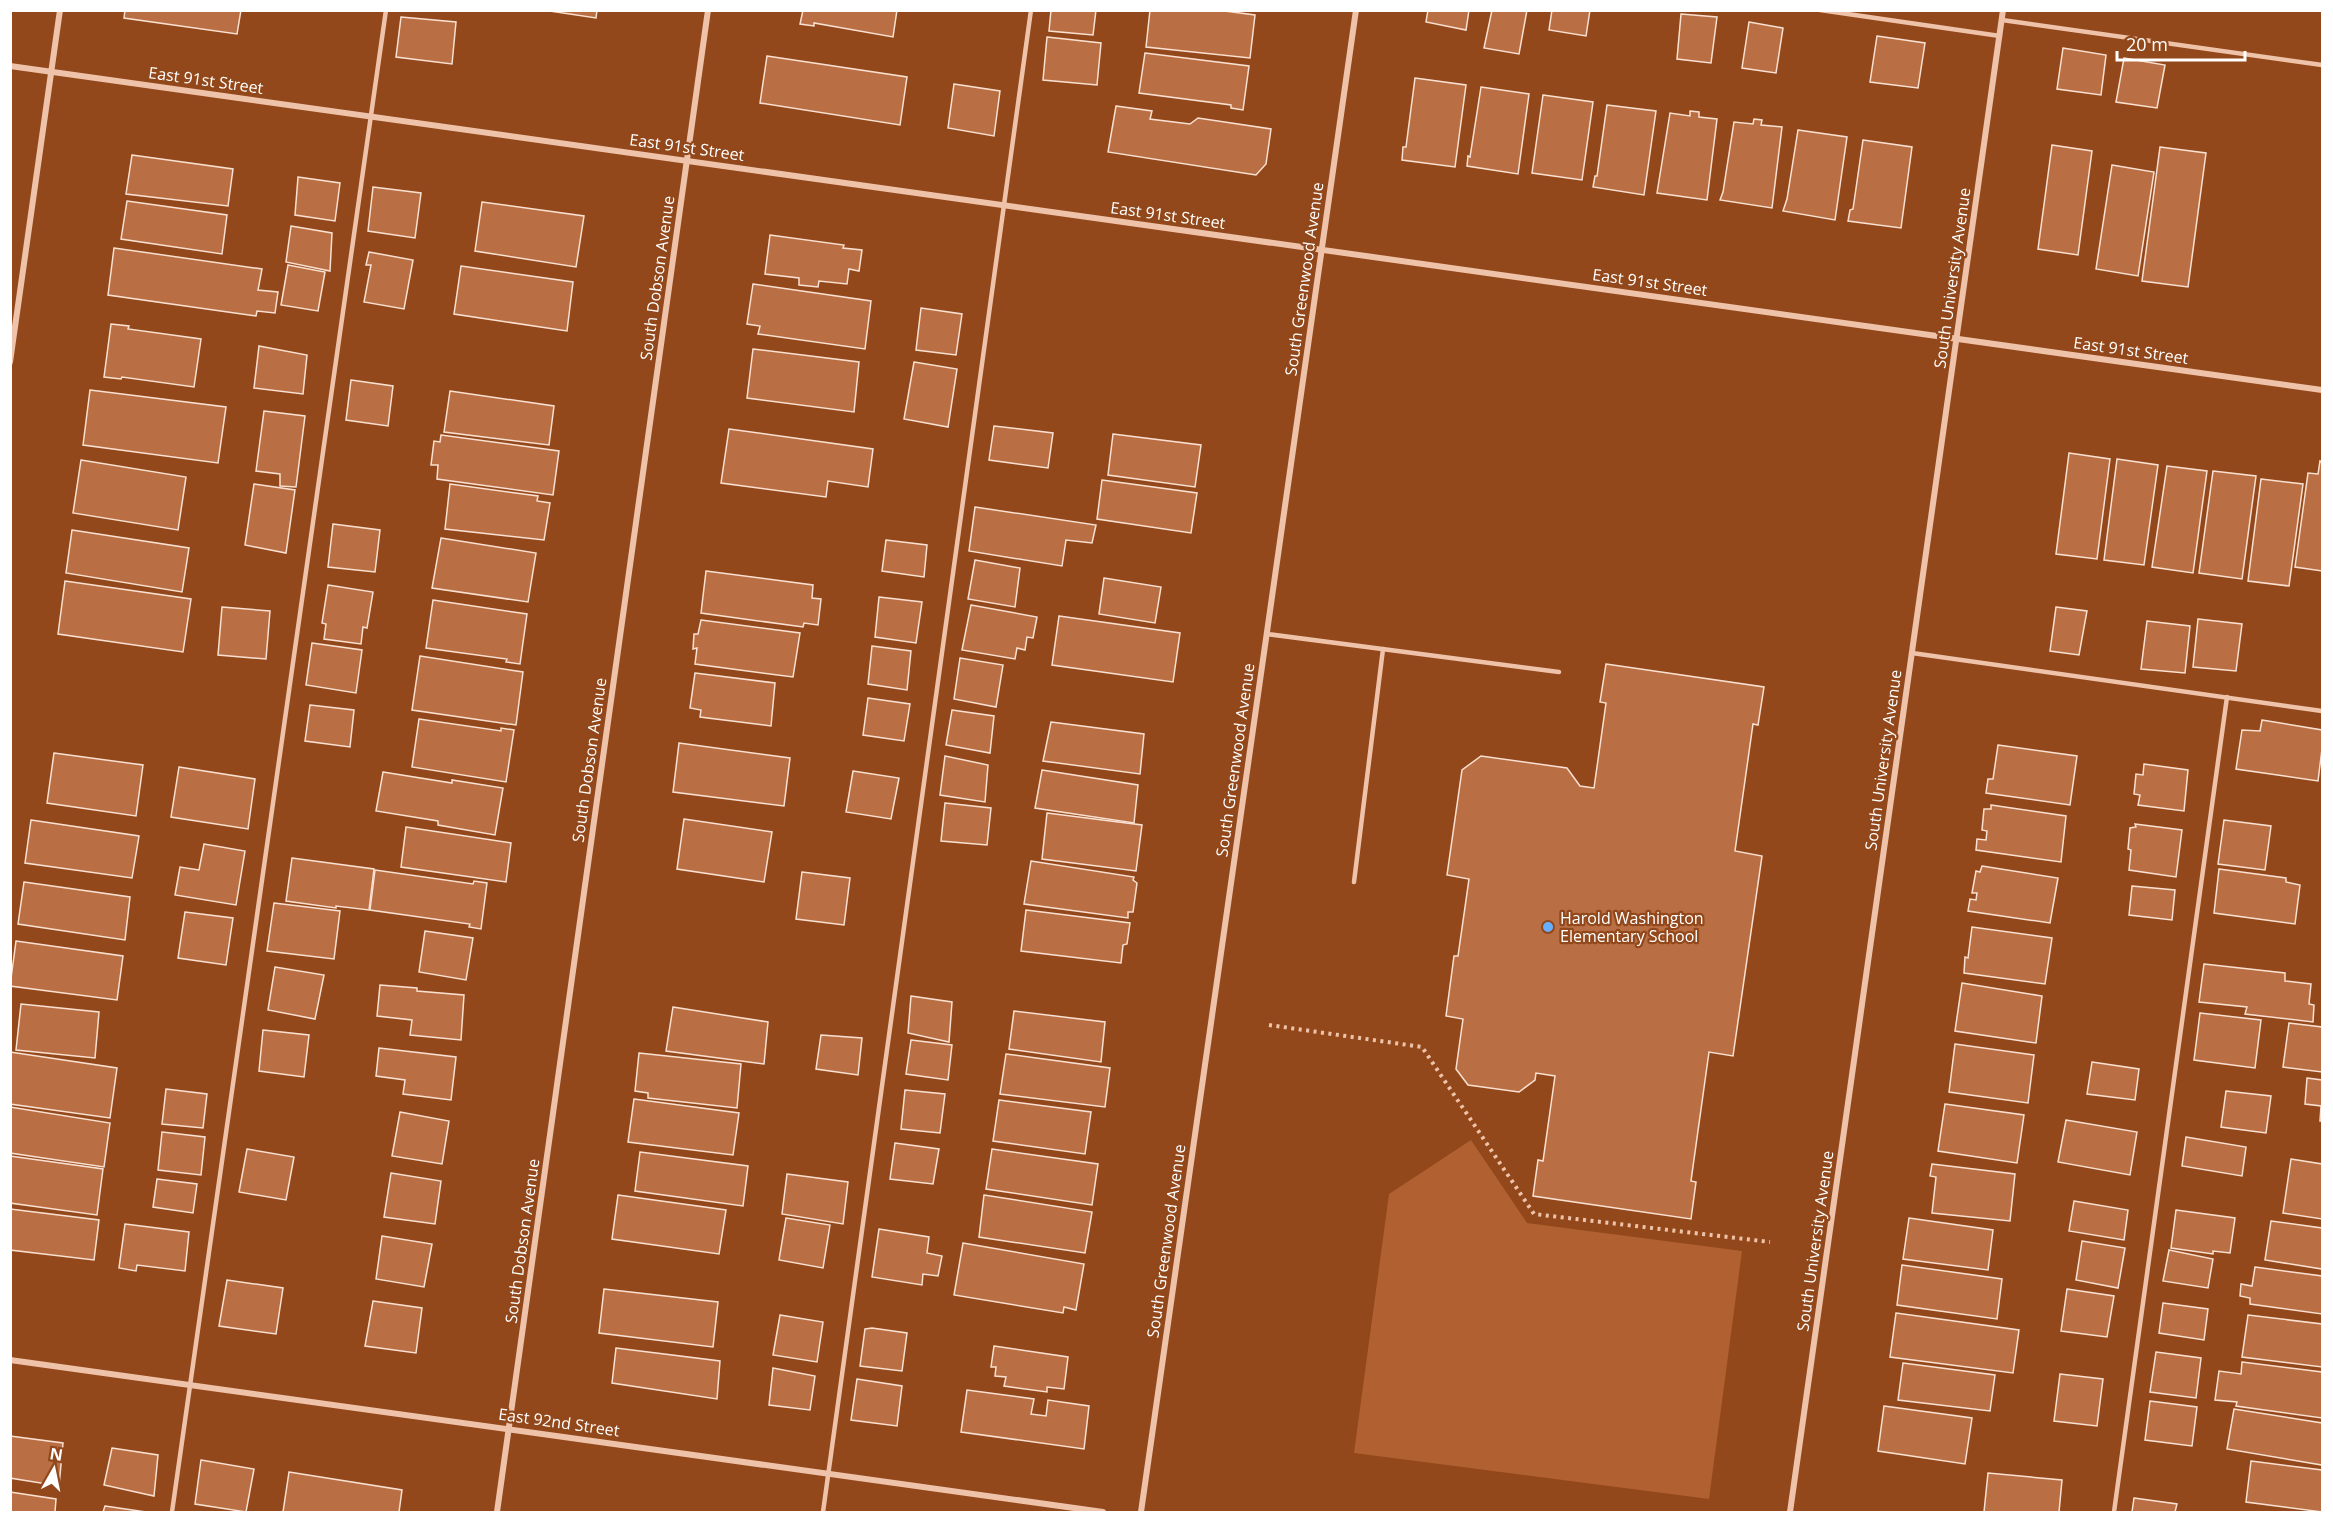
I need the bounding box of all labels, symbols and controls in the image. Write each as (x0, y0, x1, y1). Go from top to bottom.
scale bar (2117, 24, 2244, 62)
text: 20 m (2126, 32, 2168, 56)
street label: East 91st Street (147, 61, 265, 99)
street label: East 91st Street (628, 128, 746, 166)
street label: South Greenwood Avenue (1280, 181, 1328, 377)
street label: South University Avenue (1928, 186, 1976, 370)
street label: South Dobson Avenue (635, 194, 679, 362)
street label: East 91st Street (1109, 196, 1227, 234)
street label: East 91st Street (1591, 263, 1709, 301)
street label: East 91st Street (2072, 331, 2190, 369)
street label: South Greenwood Avenue (1211, 662, 1259, 858)
street label: South University Avenue (1859, 668, 1907, 852)
street label: South Dobson Avenue (567, 676, 611, 844)
place label: Harold Washington Elementary School (1560, 907, 1704, 947)
marker: Harold Washington Elementary School (1541, 920, 1555, 934)
street label: South Greenwood Avenue (1142, 1143, 1190, 1339)
street label: South University Avenue (1791, 1149, 1839, 1333)
street label: South Dobson Avenue (500, 1157, 544, 1325)
street label: East 92nd Street (497, 1403, 621, 1441)
north arrow (24, 1439, 84, 1499)
text: N (48, 1442, 64, 1466)

